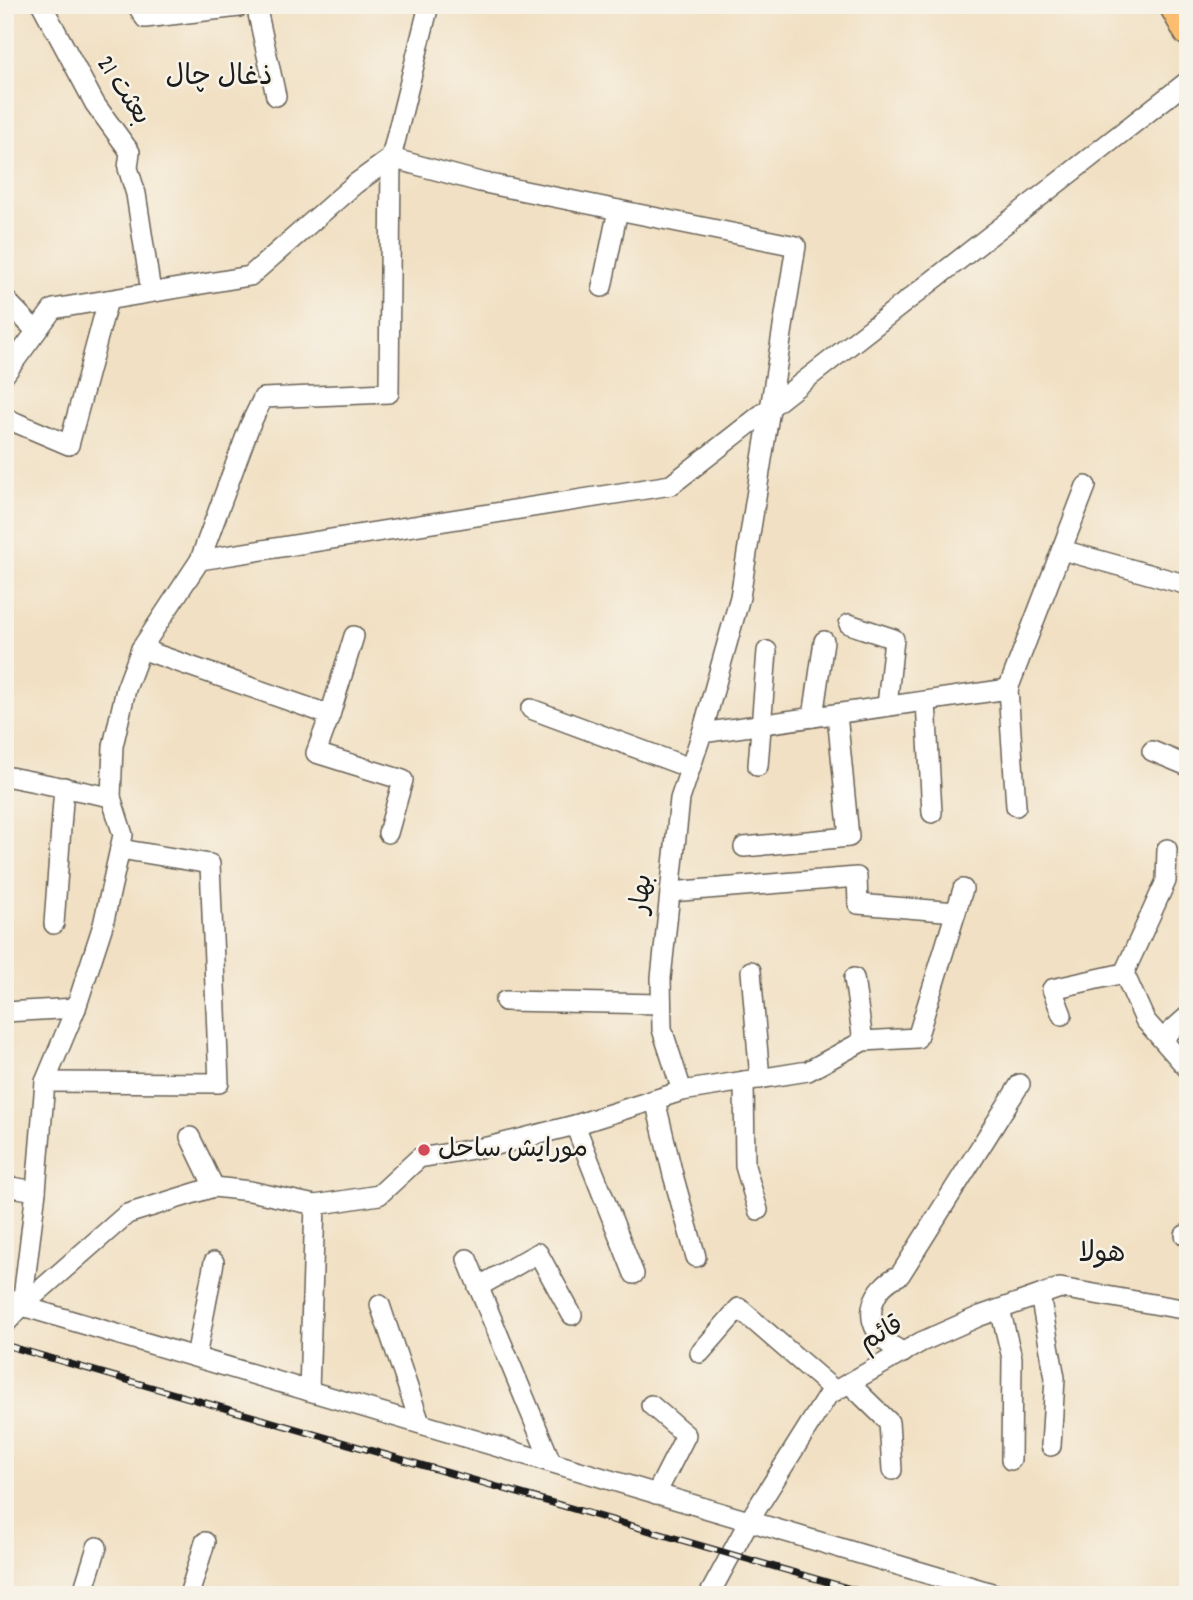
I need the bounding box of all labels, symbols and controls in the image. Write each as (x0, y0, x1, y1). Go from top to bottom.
street label: بعثت 21 (86, 49, 158, 133)
district label: ذغال چال (165, 59, 273, 99)
street label: بهار (622, 872, 663, 918)
place label: مورایش ساحل (438, 1132, 588, 1169)
marker: مورایش ساحل (416, 1142, 432, 1158)
district label: هولا (1078, 1236, 1126, 1276)
street label: قائم (853, 1308, 911, 1362)

